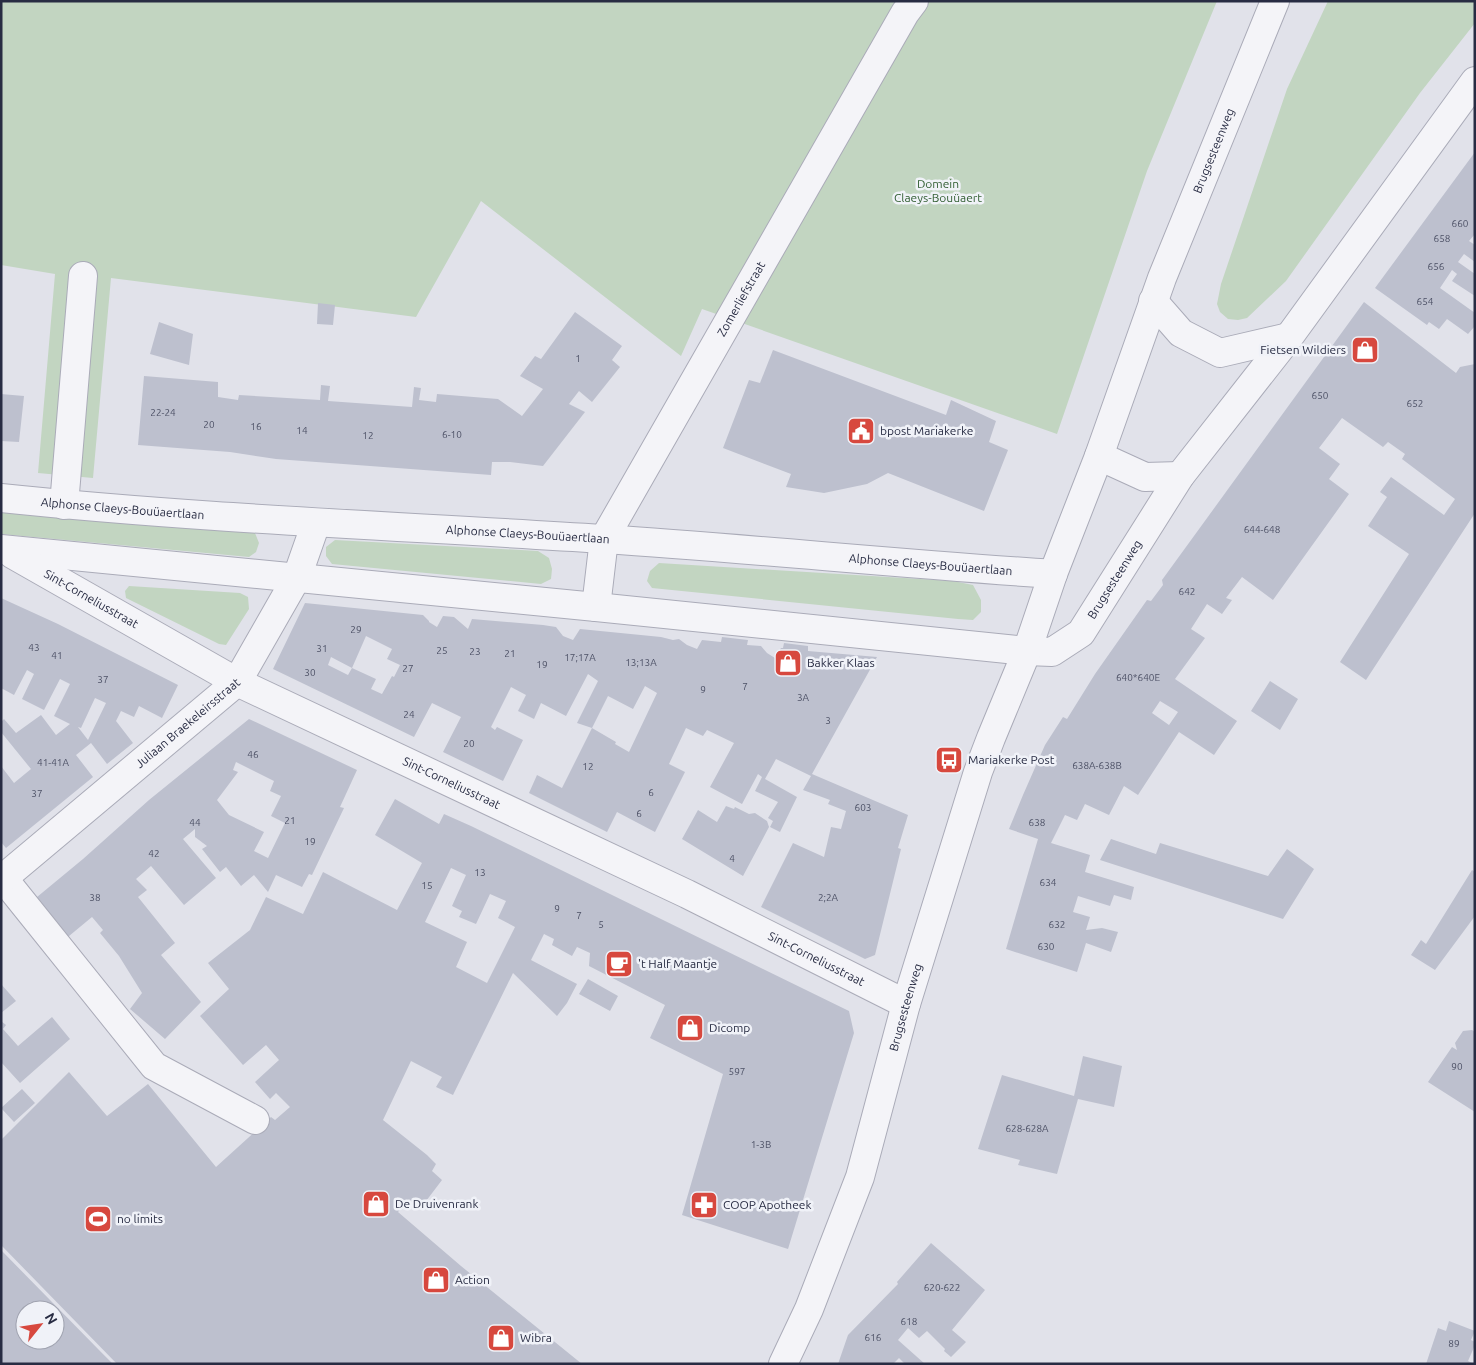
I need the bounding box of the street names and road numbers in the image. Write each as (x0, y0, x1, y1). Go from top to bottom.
street label: Brugsesteenweg (1190, 106, 1237, 195)
street label: Zomerliefstraat (714, 259, 768, 338)
street label: Alphonse Claeys-Bouüaertlaan (40, 495, 205, 521)
street label: Alphonse Claeys-Bouüaertlaan (446, 523, 610, 545)
street label: Brugsesteenweg (1085, 537, 1144, 621)
street label: Alphonse Claeys-Bouüaertlaan (848, 551, 1013, 577)
street label: Sint-Corneliusstraat (42, 567, 141, 631)
street label: Juliaan Braekeleirsstraat (133, 675, 243, 770)
street label: Sint-Corneliusstraat (401, 754, 503, 811)
street label: Sint-Corneliusstraat (766, 929, 867, 988)
street label: Brugsesteenweg (887, 962, 924, 1053)

